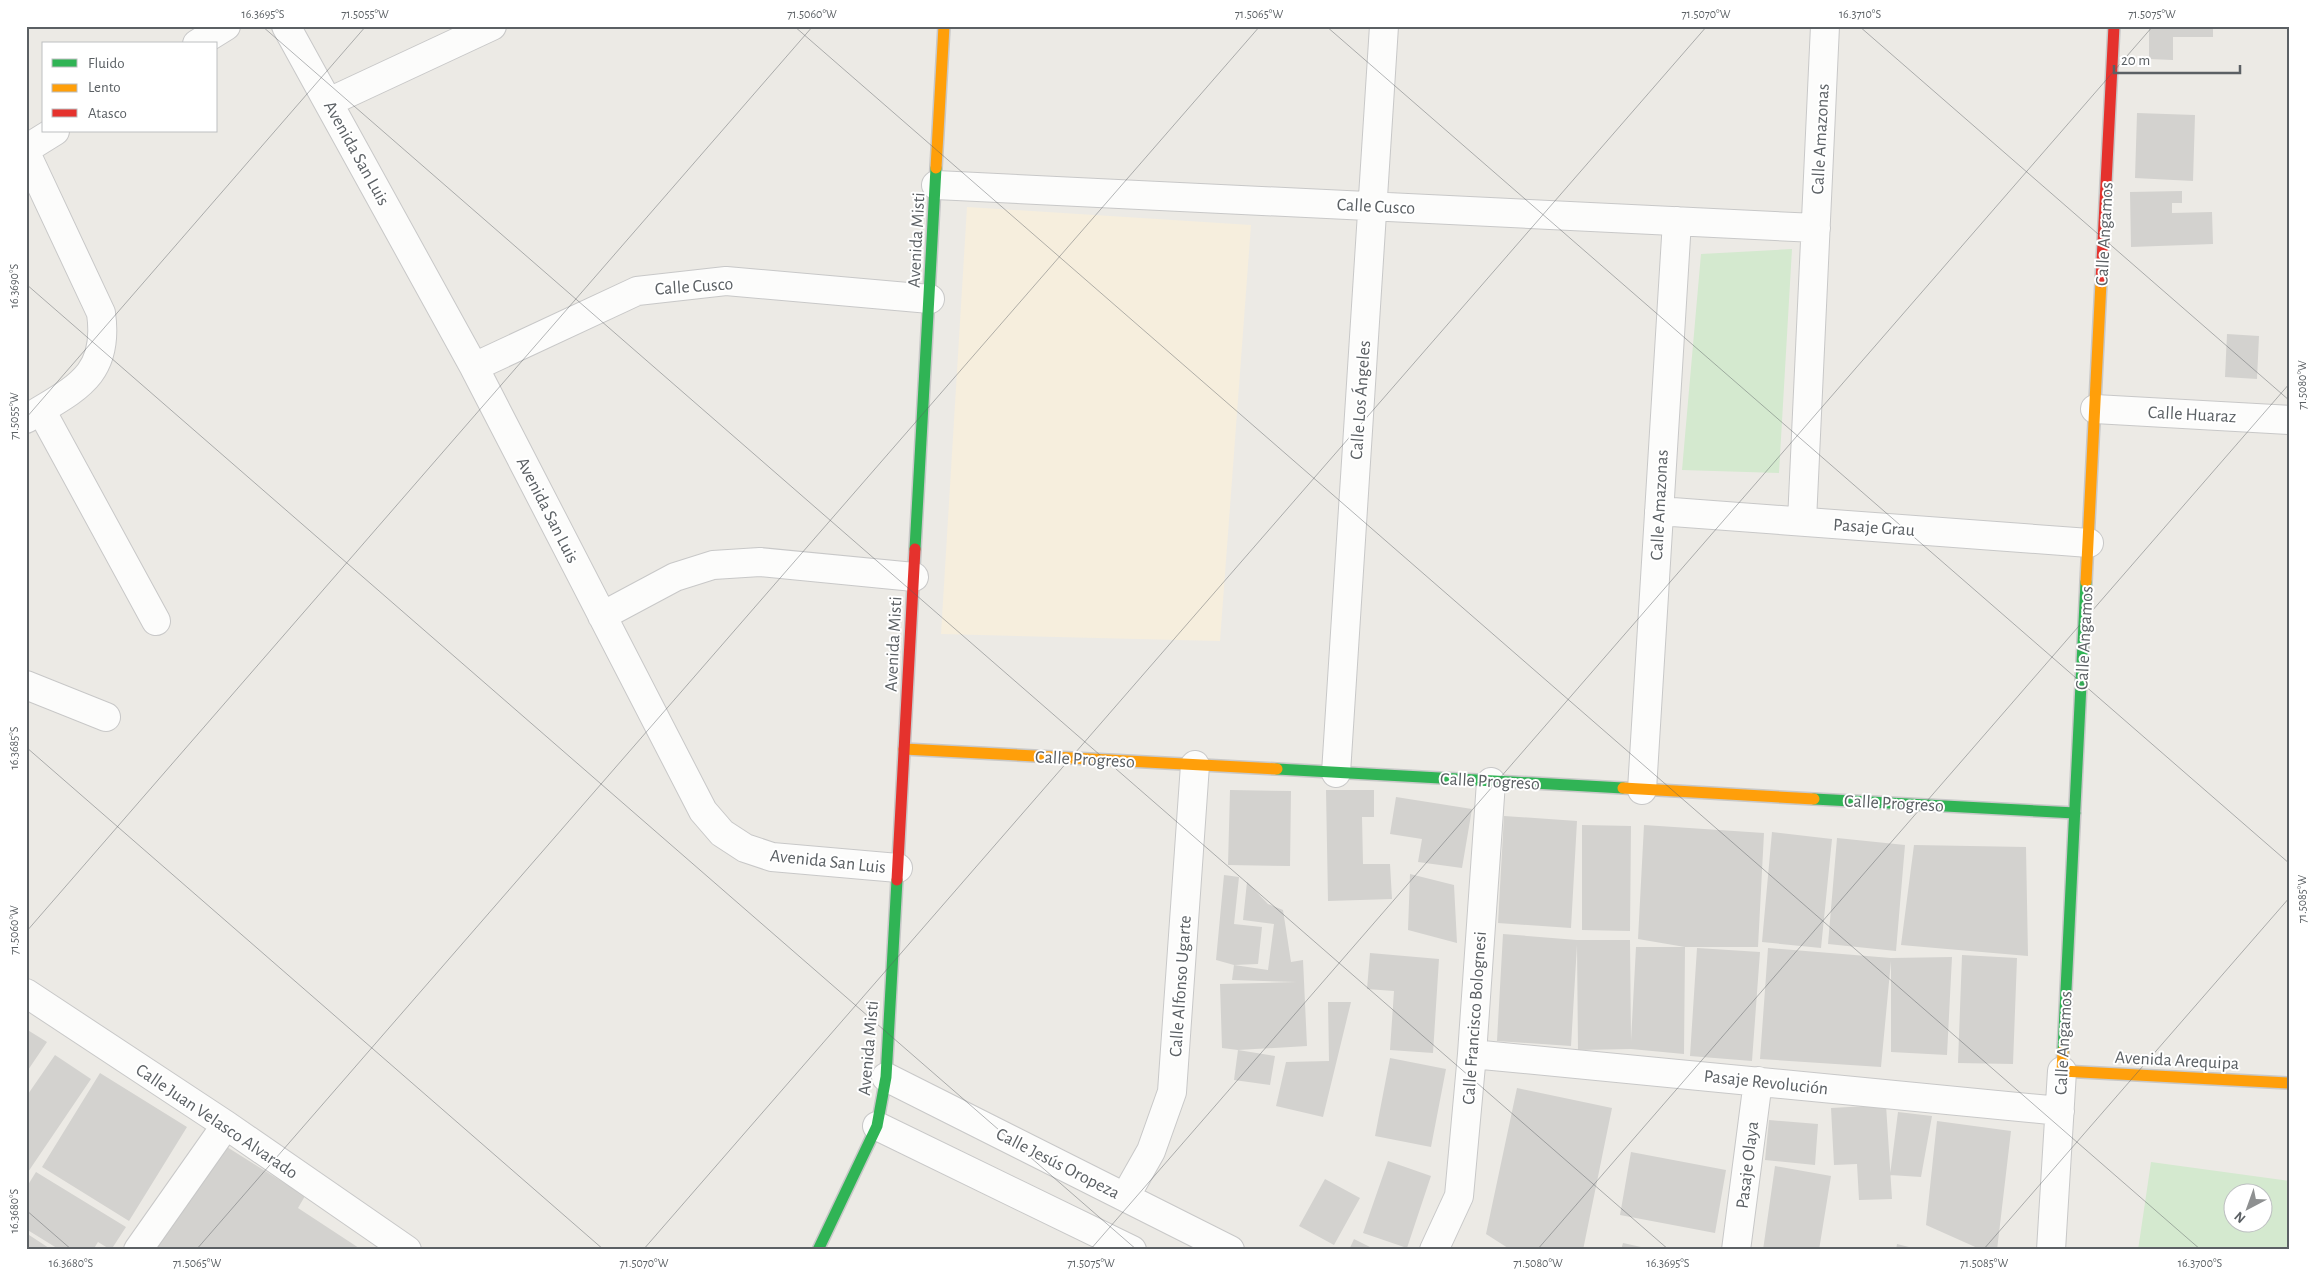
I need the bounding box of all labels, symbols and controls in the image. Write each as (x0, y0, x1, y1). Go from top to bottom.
text: 16.3695°S (242, 8, 285, 20)
text: 71.5055°W (341, 8, 389, 20)
text: 71.5060°W (787, 8, 837, 20)
text: 71.5065°W (1235, 8, 1283, 20)
text: 71.5070°W (1682, 8, 1731, 20)
text: 16.3710°S (1839, 8, 1881, 20)
text: 71.5075°W (2128, 8, 2176, 20)
legend (42, 42, 218, 132)
scale bar (2114, 42, 2240, 74)
text: 20 m (2121, 53, 2150, 68)
text: Fluido (88, 56, 125, 71)
text: Lento (88, 80, 121, 95)
street label: Calle Amazonas (1809, 83, 1833, 195)
street label: Avenida San Luis (320, 98, 392, 209)
text: Atasco (88, 106, 127, 121)
street label: Calle Angamos (2093, 182, 2117, 286)
street label: Avenida Misti (906, 192, 928, 288)
street label: Calle Cusco (1336, 196, 1416, 218)
text: 16.3690°S (8, 264, 20, 308)
street label: Calle Cusco (654, 275, 734, 299)
street label: Calle Los Ángeles (1345, 340, 1374, 460)
text: 71.5080°W (2296, 360, 2308, 410)
text: 71.5055°W (8, 392, 20, 440)
street label: Calle Huaraz (2147, 404, 2237, 426)
street label: Calle Amazonas (1648, 449, 1672, 561)
street label: Avenida San Luis (513, 455, 581, 566)
street label: Pasaje Grau (1833, 516, 1915, 540)
street label: Calle Angamos (2073, 586, 2097, 690)
street label: Avenida Misti (883, 596, 905, 692)
text: 16.3685°S (8, 726, 20, 769)
street label: Calle Progreso (1035, 748, 1135, 772)
street label: Calle Progreso (1440, 770, 1540, 794)
street label: Calle Progreso (1844, 792, 1944, 816)
street label: Avenida San Luis (769, 847, 887, 877)
text: 71.5085°W (2296, 875, 2308, 923)
text: 71.5060°W (8, 905, 20, 955)
street label: Calle Alfonso Ugarte (1167, 915, 1195, 1057)
street label: Calle Francisco Bolognesi (1460, 931, 1490, 1105)
street label: Calle Angamos (2052, 991, 2076, 1095)
street label: Avenida Misti (856, 1000, 882, 1096)
street label: Avenida Arequipa (2114, 1049, 2240, 1073)
street label: Calle Juan Velasco Alvarado (132, 1061, 301, 1183)
street label: Pasaje Revolución (1703, 1068, 1829, 1098)
street label: Pasaje Olaya (1734, 1120, 1762, 1210)
street label: Calle Jesús Oropeza (993, 1125, 1122, 1203)
north arrow (2224, 1184, 2274, 1234)
text: 16.3680°S (8, 1189, 20, 1233)
text: N (2232, 1209, 2248, 1226)
text: 16.3680°S (49, 1257, 93, 1269)
text: 71.5065°W (173, 1257, 221, 1269)
text: 71.5070°W (620, 1257, 669, 1269)
text: 71.5075°W (1067, 1257, 1115, 1269)
text: 71.5080°W (1513, 1257, 1563, 1269)
text: 16.3695°S (1647, 1257, 1690, 1269)
text: 71.5085°W (1960, 1257, 2008, 1269)
text: 16.3700°S (2178, 1257, 2222, 1269)

